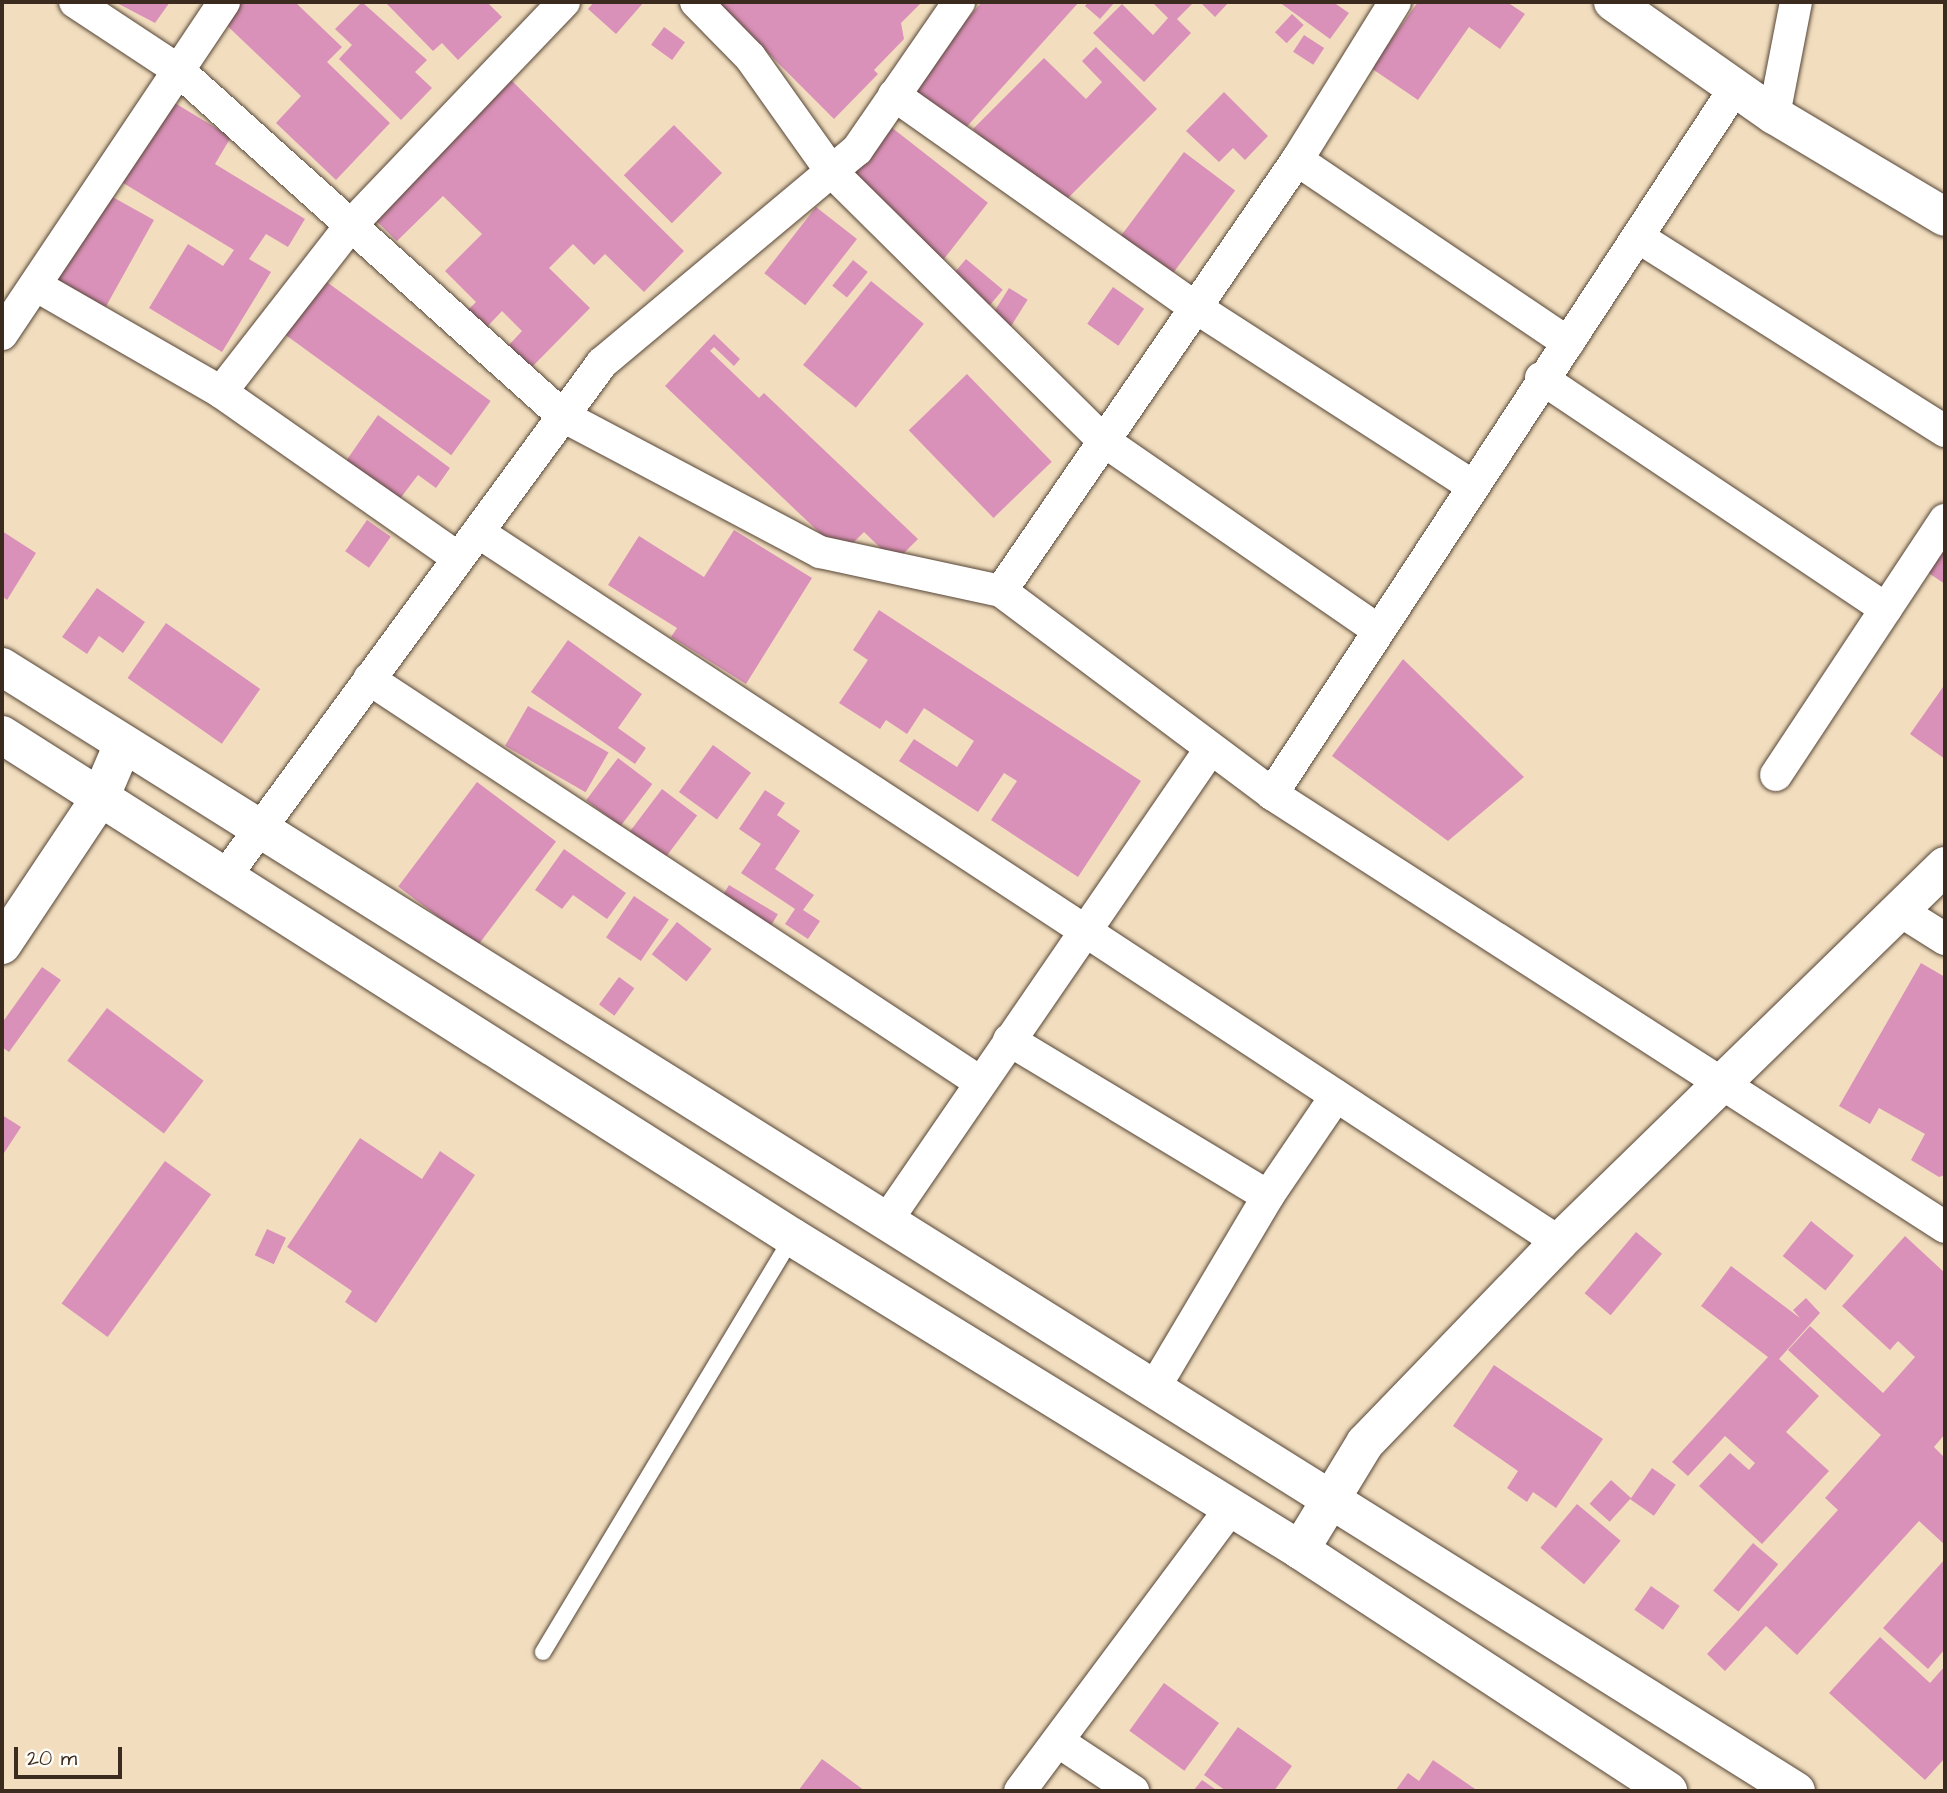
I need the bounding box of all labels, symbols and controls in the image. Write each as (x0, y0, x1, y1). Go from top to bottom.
scale bar (18, 1734, 126, 1778)
text: 20 m (27, 1744, 77, 1773)

